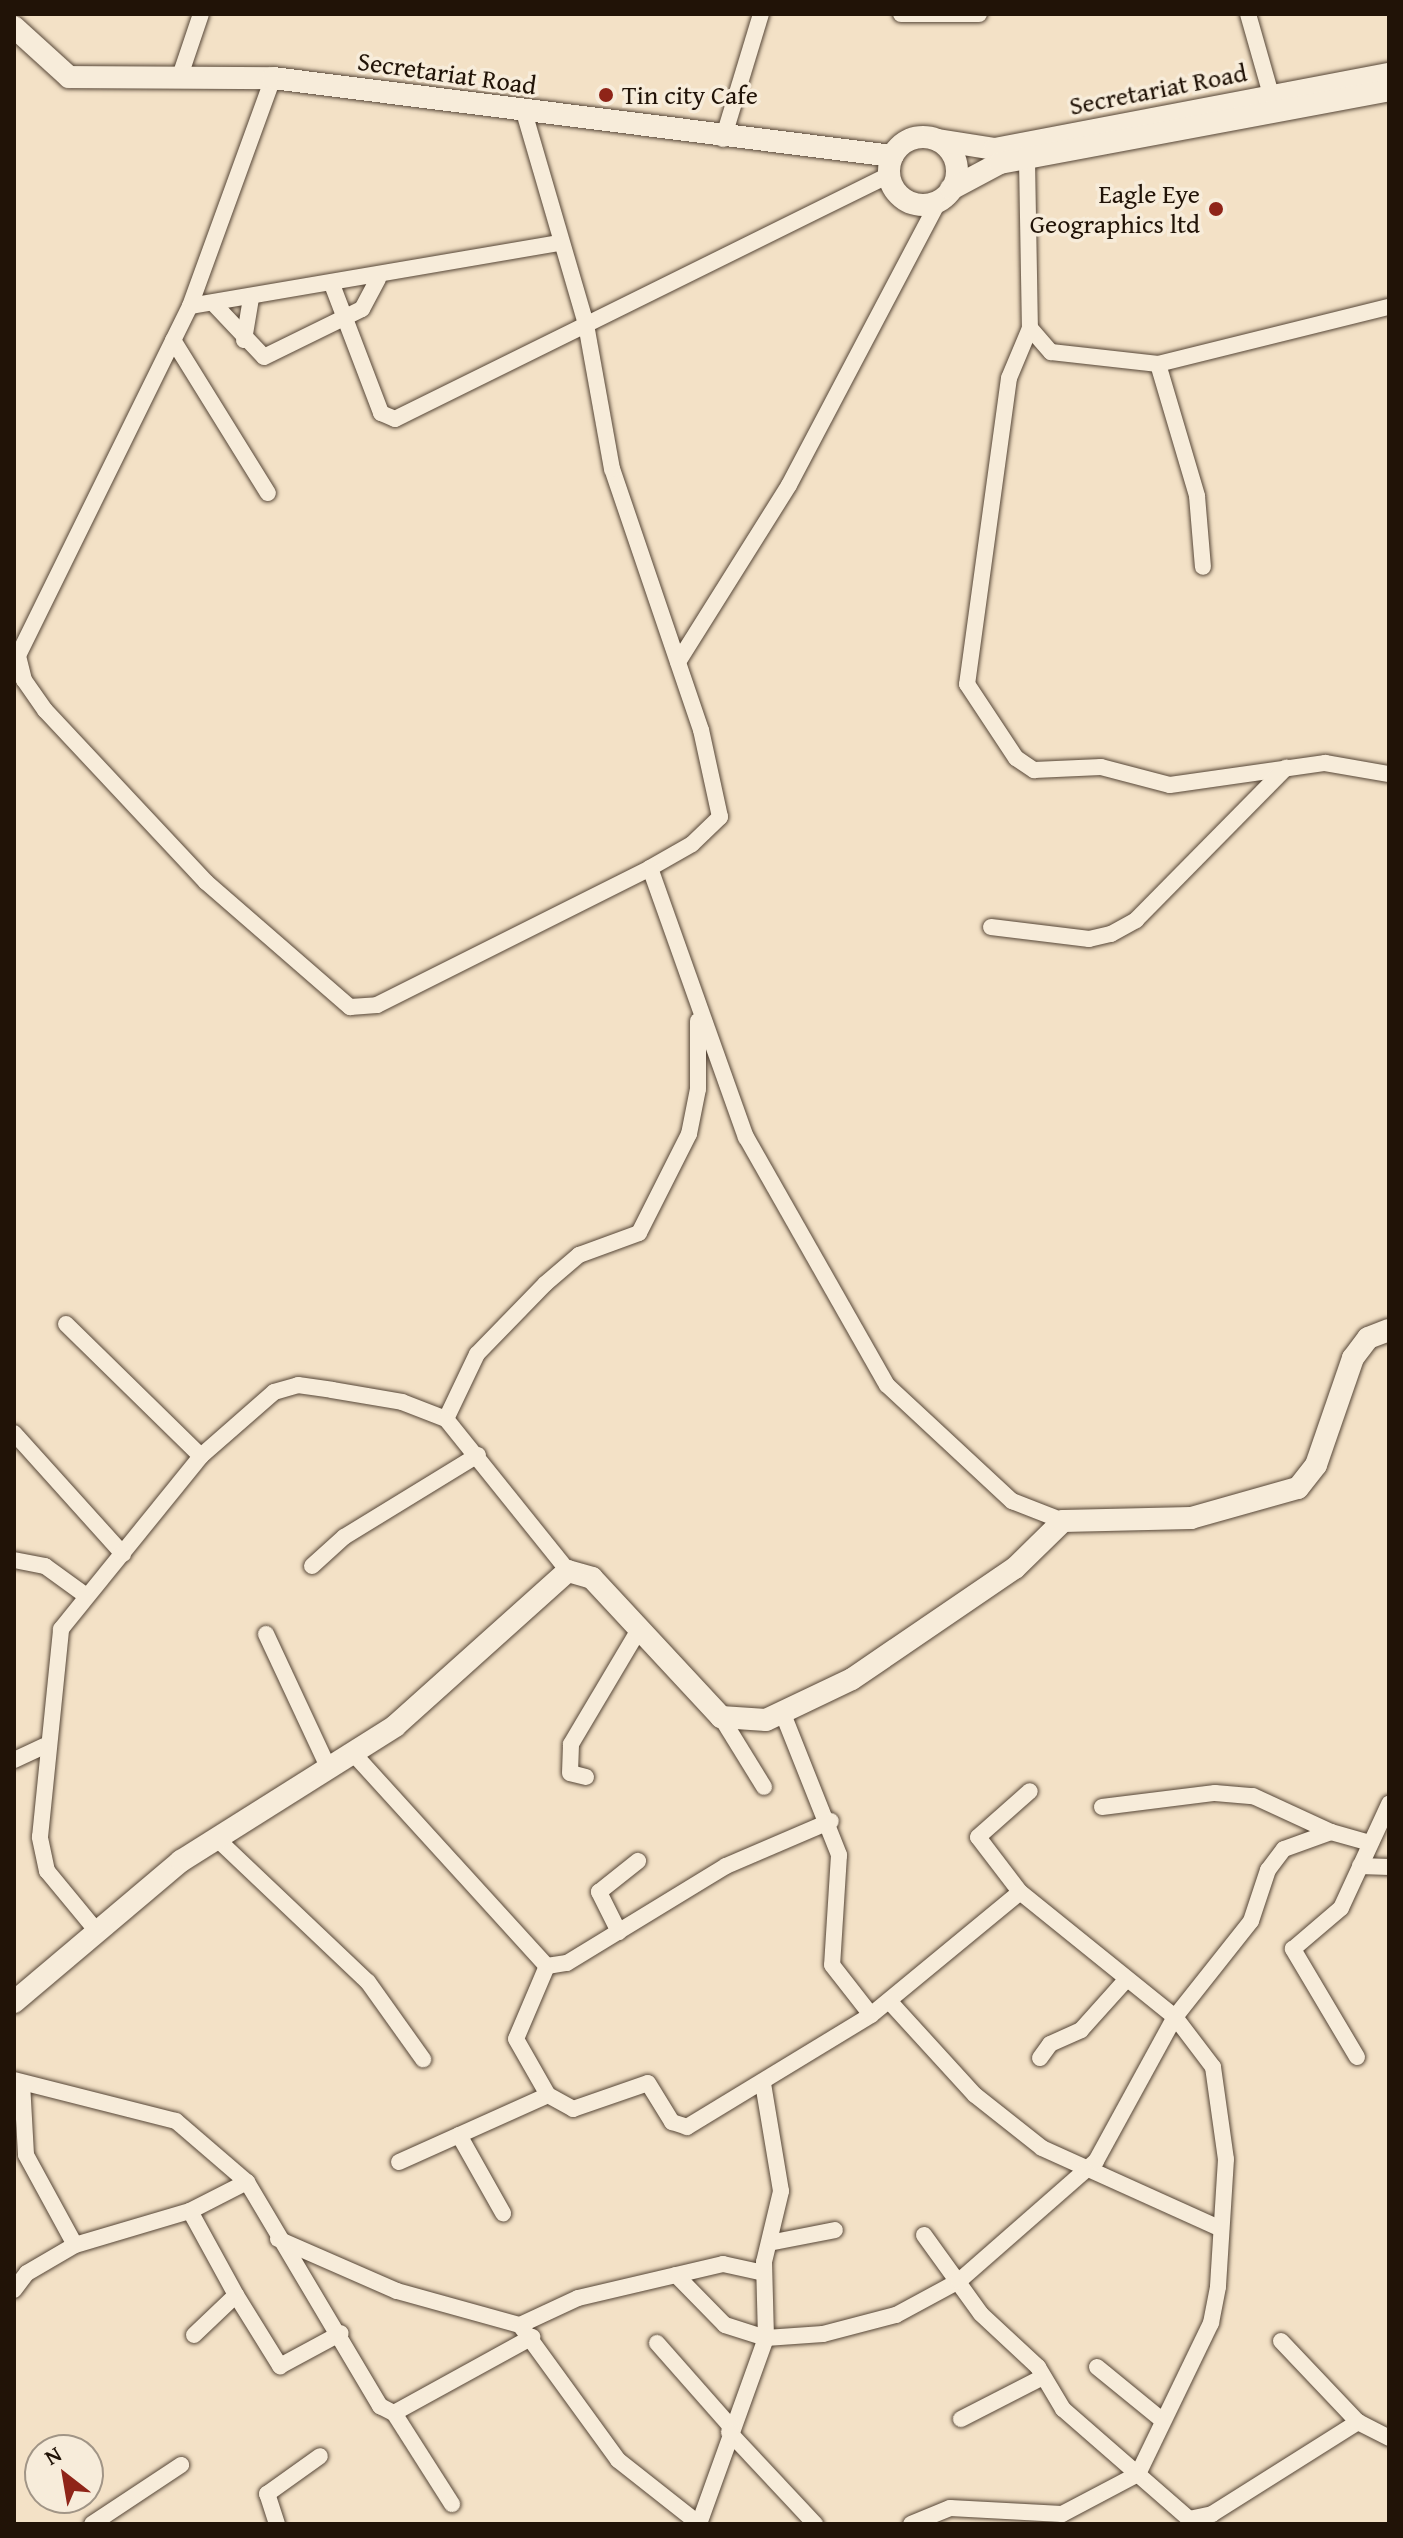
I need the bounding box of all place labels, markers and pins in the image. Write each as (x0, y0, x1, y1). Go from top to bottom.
place label: Tin city Cafe (622, 79, 758, 111)
marker: Tin city Cafe (597, 86, 615, 104)
place label: Eagle Eye Geographics ltd (1030, 178, 1200, 240)
marker: Eagle Eye Geographics ltd (1207, 200, 1225, 218)

